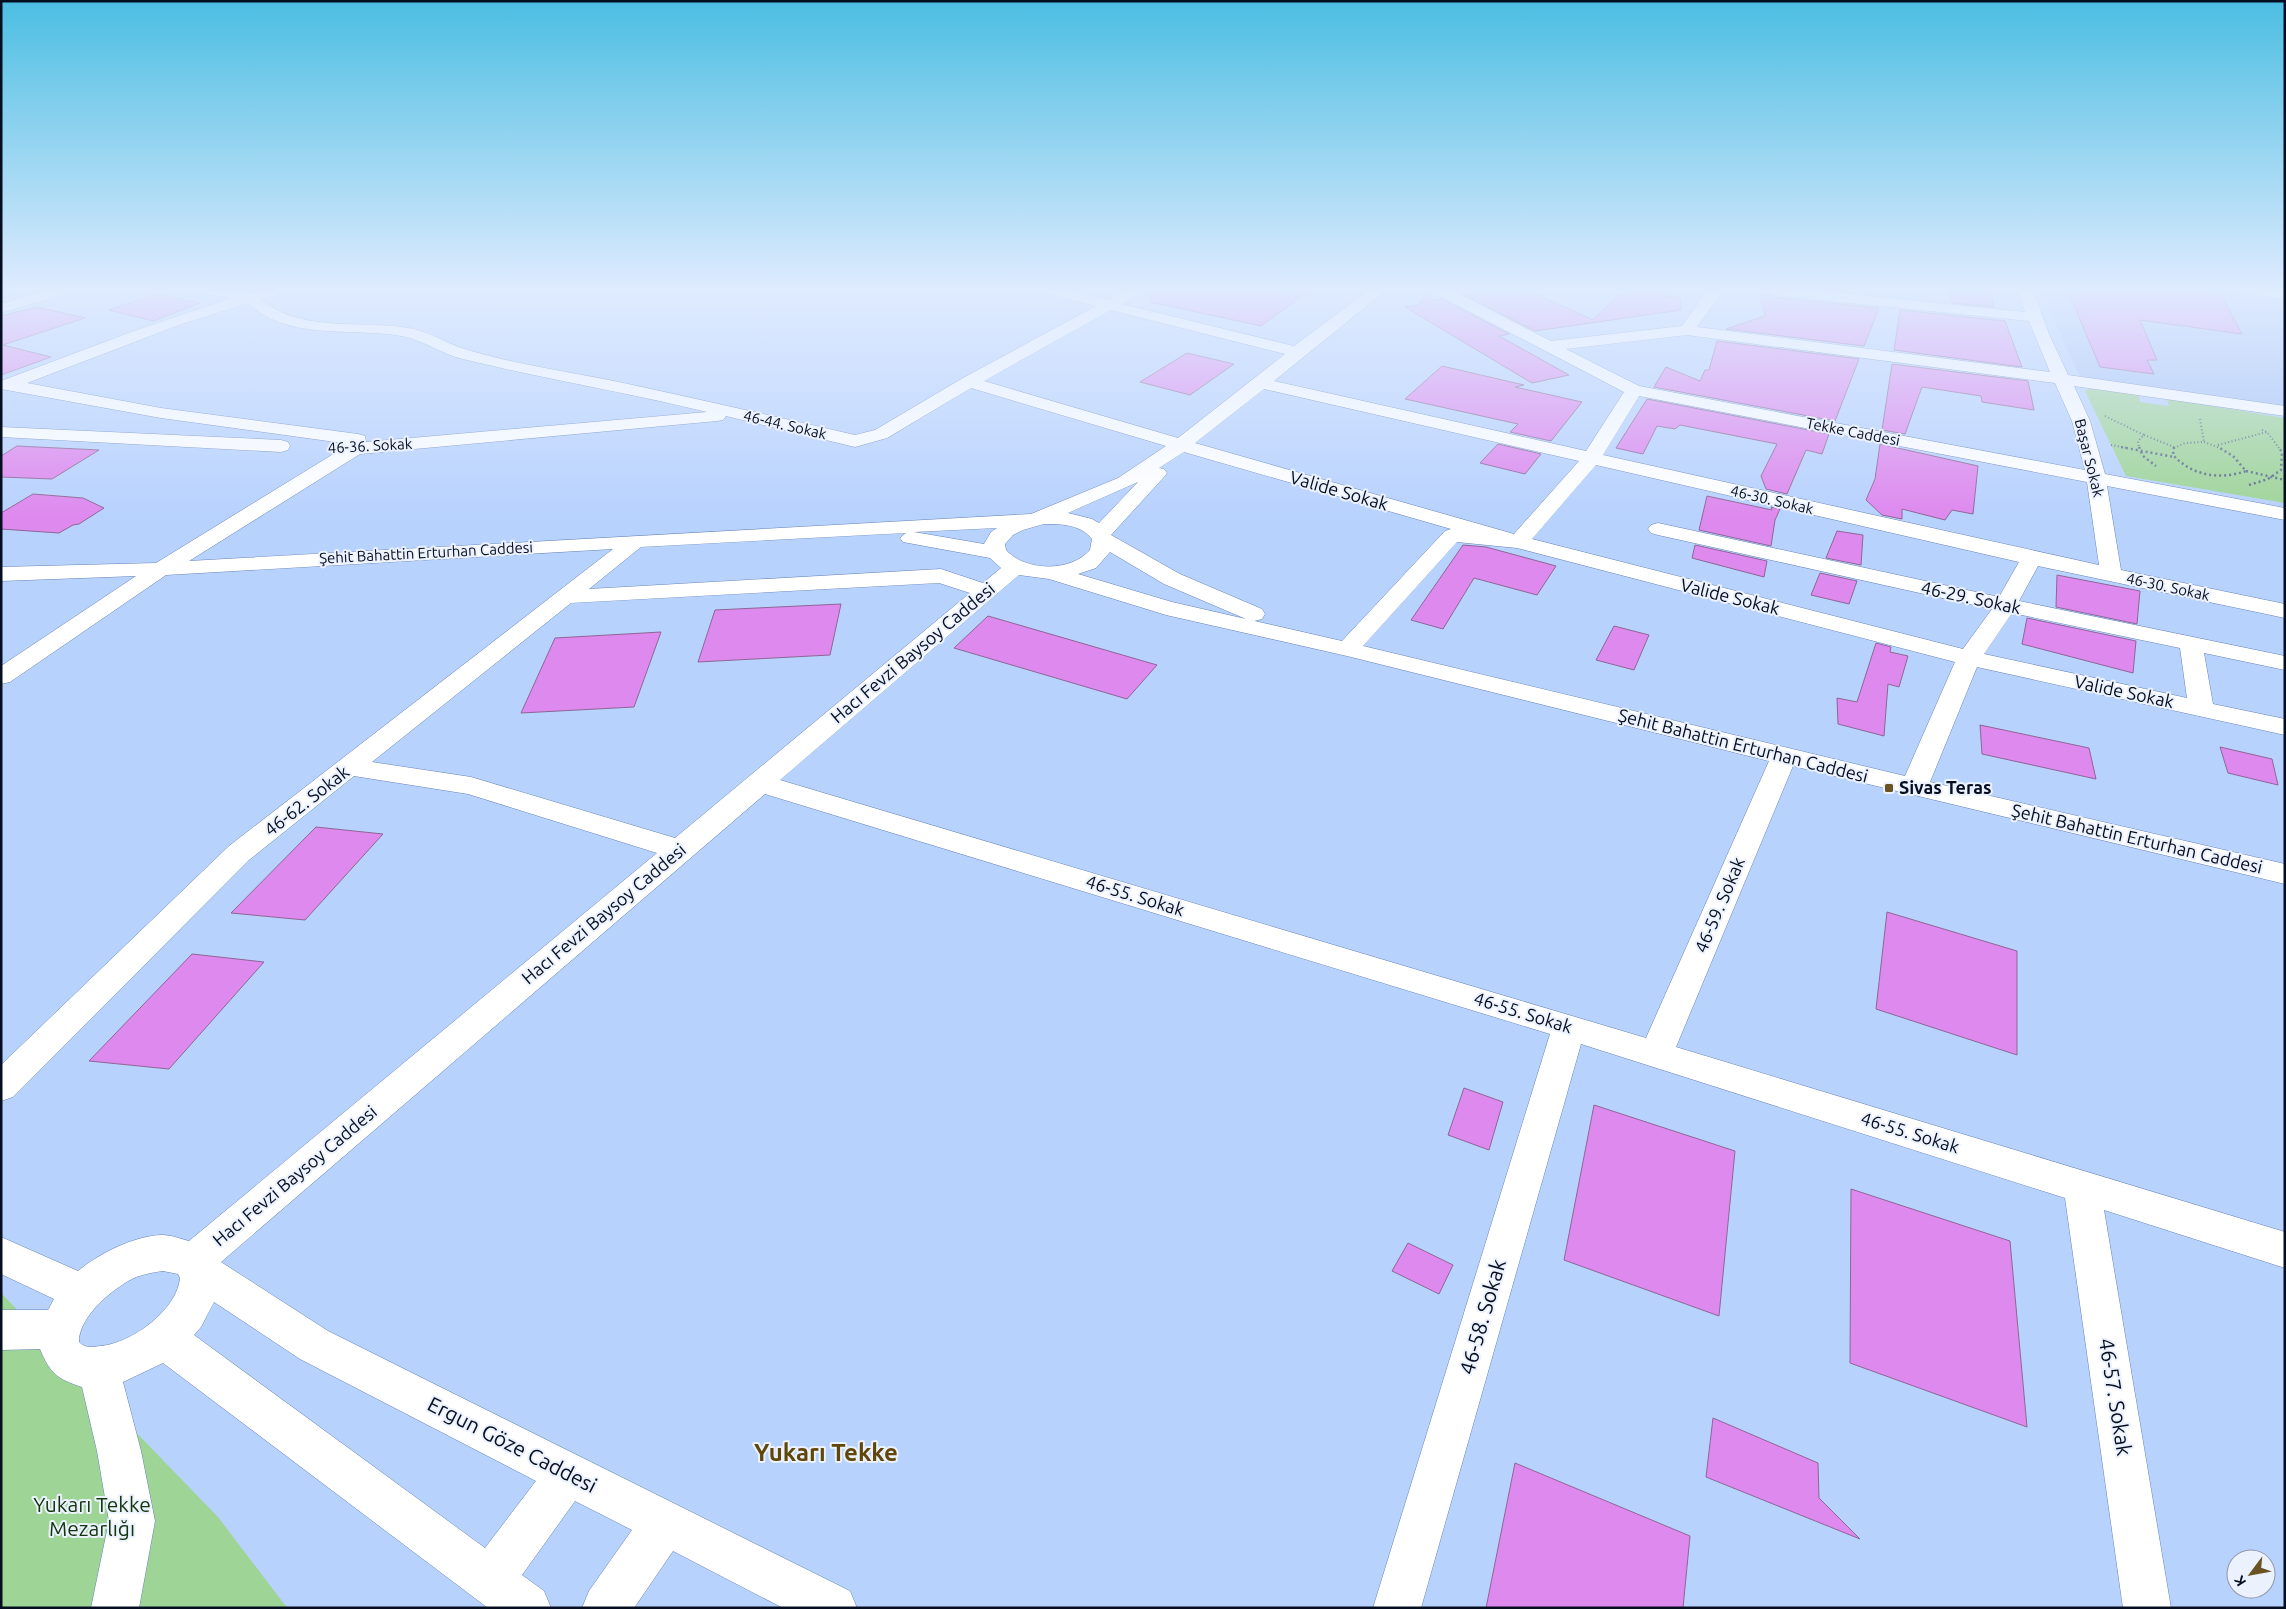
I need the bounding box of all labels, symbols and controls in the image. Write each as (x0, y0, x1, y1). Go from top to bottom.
street label: 46-44. Sokak (742, 407, 829, 442)
street label: Tekke Caddesi (1805, 414, 1902, 449)
street label: Başar Sokak (2072, 417, 2108, 499)
street label: 46-36. Sokak (327, 435, 413, 456)
street label: Valide Sokak (1288, 466, 1391, 514)
street label: 46-30. Sokak (1729, 482, 1816, 517)
street label: Şehit Bahattin Erturhan Caddesi (319, 538, 533, 567)
street label: 46-30. Sokak (2125, 569, 2212, 604)
street label: Valide Sokak (1679, 574, 1782, 618)
street label: 46-29. Sokak (1919, 577, 2023, 617)
street label: Hacı Fevzi Baysoy Caddesi (826, 578, 998, 727)
street label: Valide Sokak (2073, 671, 2176, 711)
street label: Şehit Bahattin Erturhan Caddesi (1616, 704, 1870, 786)
street label: 46-62. Sokak (260, 761, 353, 839)
place label: Sivas Teras (1899, 777, 1992, 797)
marker: Sivas Teras (1883, 782, 1895, 794)
street label: Şehit Bahattin Erturhan Caddesi (2010, 799, 2265, 877)
street label: Hacı Fevzi Baysoy Caddesi (517, 839, 689, 988)
street label: 46-59. Sokak (1690, 854, 1748, 955)
street label: 46-55. Sokak (1084, 871, 1187, 919)
street label: 46-55. Sokak (1472, 988, 1575, 1036)
street label: Hacı Fevzi Baysoy Caddesi (208, 1101, 380, 1250)
street label: 46-55. Sokak (1859, 1108, 1962, 1156)
street label: 46-58. Sokak (1454, 1256, 1510, 1377)
street label: 46-57. Sokak (2095, 1336, 2137, 1458)
street label: Ergun Göze Caddesi (424, 1391, 601, 1497)
district label: Yukarı Tekke (754, 1439, 898, 1466)
park label: Yukarı Tekke Mezarlığı (33, 1492, 151, 1540)
north arrow (2226, 1549, 2276, 1599)
text: K (2230, 1572, 2249, 1589)

